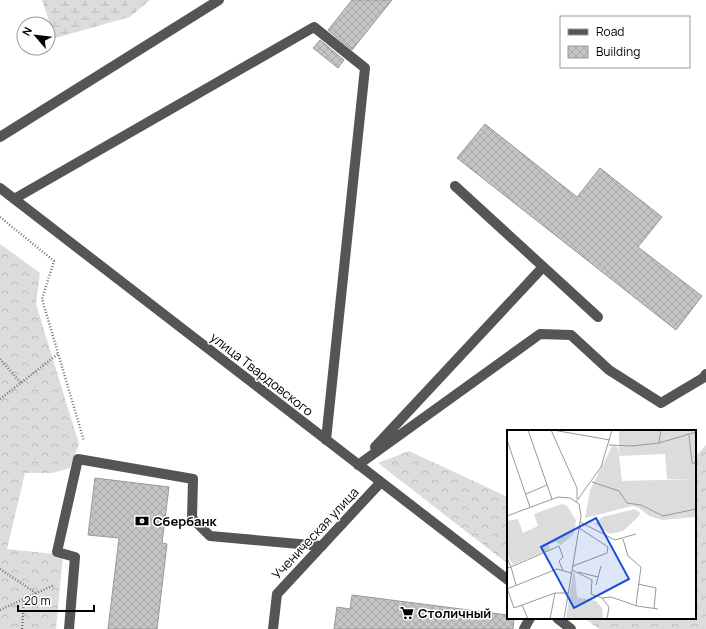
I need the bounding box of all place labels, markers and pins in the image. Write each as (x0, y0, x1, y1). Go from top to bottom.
place label: Сбербанк (153, 512, 218, 530)
bank icon: Сбербанк (134, 513, 150, 529)
place label: Столичный (418, 604, 491, 622)
supermarket icon: Столичный (399, 605, 415, 621)

